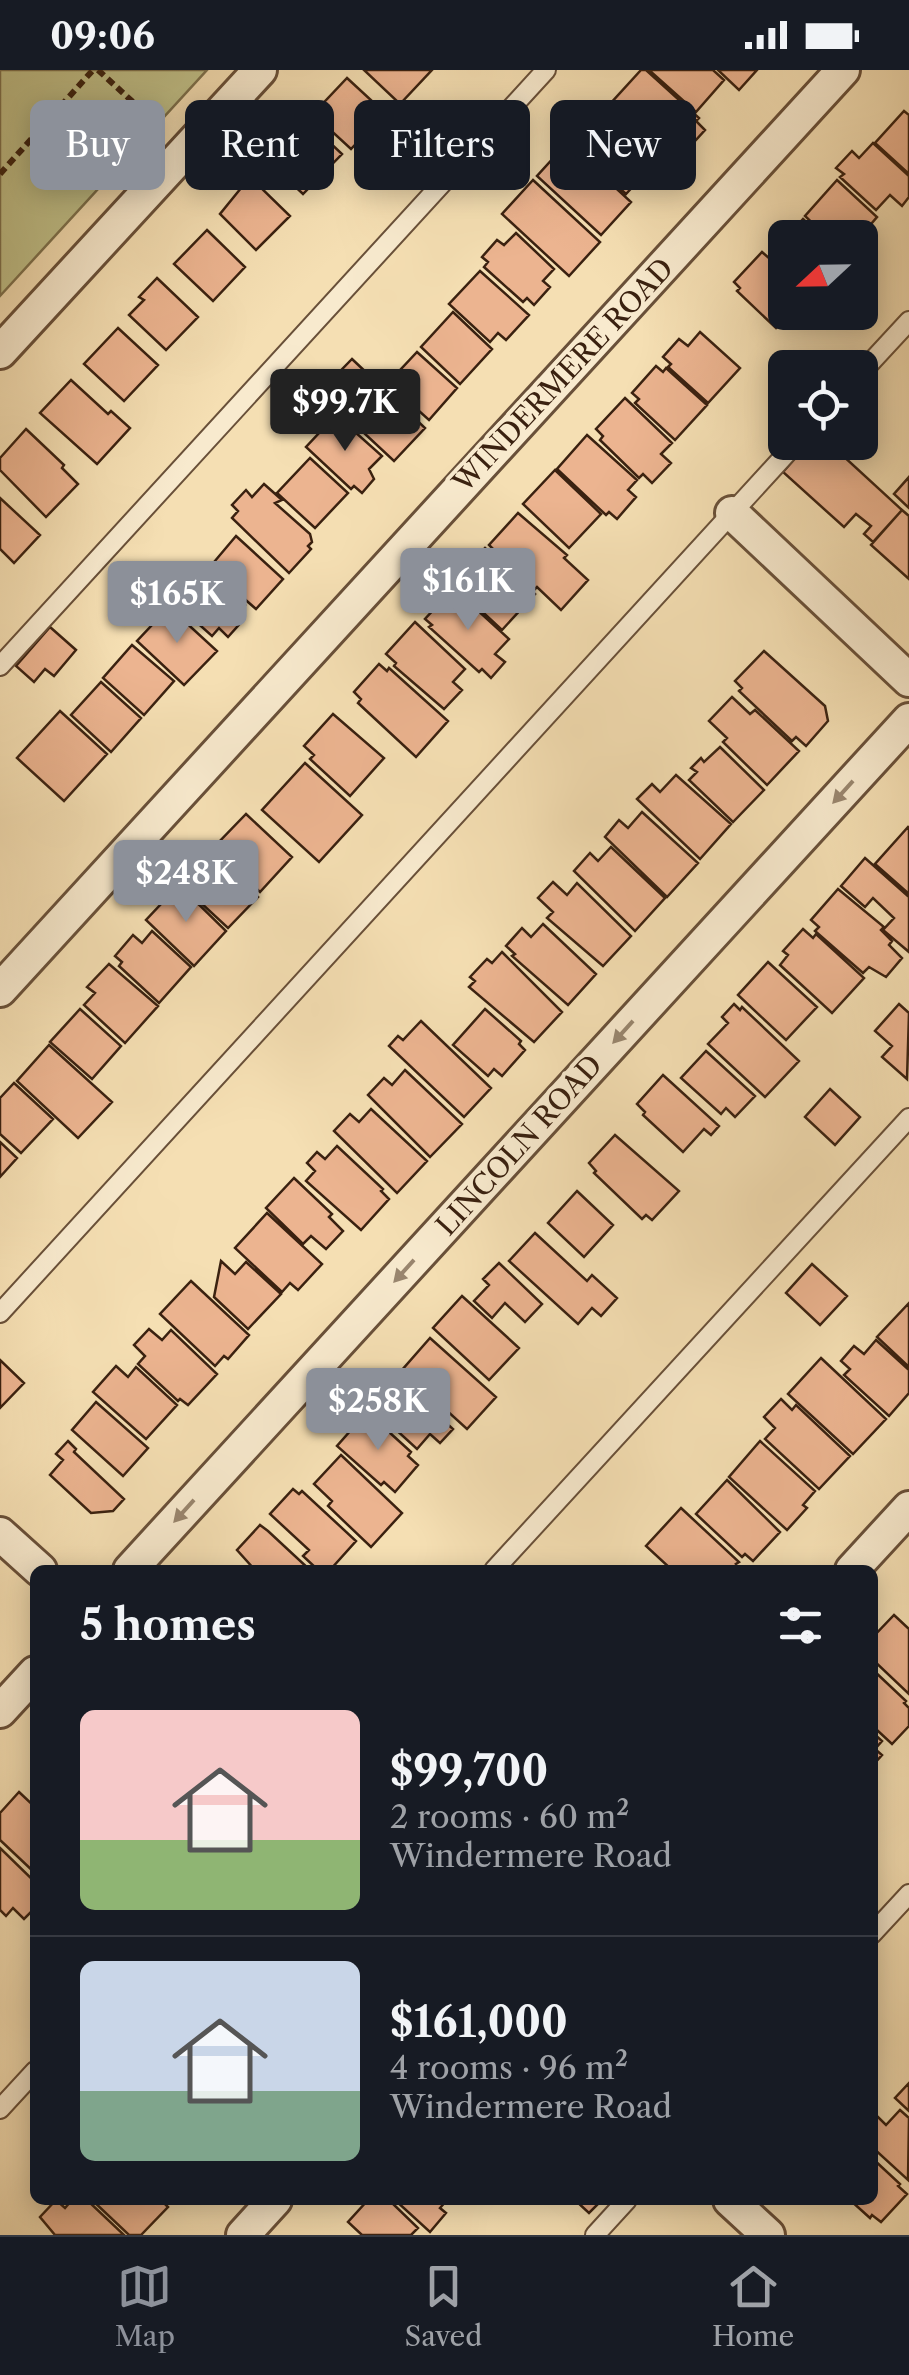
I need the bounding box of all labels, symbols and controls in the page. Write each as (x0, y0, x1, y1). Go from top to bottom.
text: 09:06 (50, 12, 155, 59)
chip: Buy (30, 100, 165, 190)
chip: Rent (185, 100, 334, 190)
chip: Filters (354, 100, 530, 190)
chip: New (550, 100, 696, 190)
north arrow (768, 220, 878, 330)
map controls (768, 220, 878, 460)
street label: WINDERMERE ROAD (445, 251, 680, 500)
button: locate (768, 350, 878, 460)
pin: $99.7K (264, 369, 426, 454)
text: $99.7K (292, 382, 398, 421)
pin: $161K (398, 548, 538, 633)
pin: $165K (107, 561, 247, 646)
text: $161K (422, 561, 514, 600)
text: $165K (130, 574, 224, 613)
one-way arrow (832, 780, 855, 804)
pin: $248K (116, 840, 256, 925)
text: $248K (136, 853, 237, 892)
one-way arrow (612, 1019, 635, 1043)
street label: LINCOLN ROAD (429, 1048, 609, 1242)
one-way arrow (393, 1259, 416, 1283)
pin: $258K (308, 1368, 448, 1453)
text: $258K (328, 1381, 428, 1420)
one-way arrow (173, 1499, 196, 1523)
icon: filters (773, 1598, 828, 1653)
text: 5 homes (80, 1599, 256, 1651)
text: $99,700 (390, 1745, 548, 1797)
icon: home (160, 1750, 280, 1870)
text: 2 rooms · 60 m² (390, 1797, 629, 1836)
text: Windermere Road (390, 1836, 672, 1875)
text: $161,000 (390, 1996, 568, 2048)
icon: home (160, 2001, 280, 2121)
text: 4 rooms · 96 m² (390, 2048, 628, 2087)
text: Windermere Road (390, 2087, 672, 2126)
tab: Map (115, 2259, 175, 2353)
tab: Saved (405, 2259, 482, 2353)
tab: Home (712, 2259, 794, 2353)

